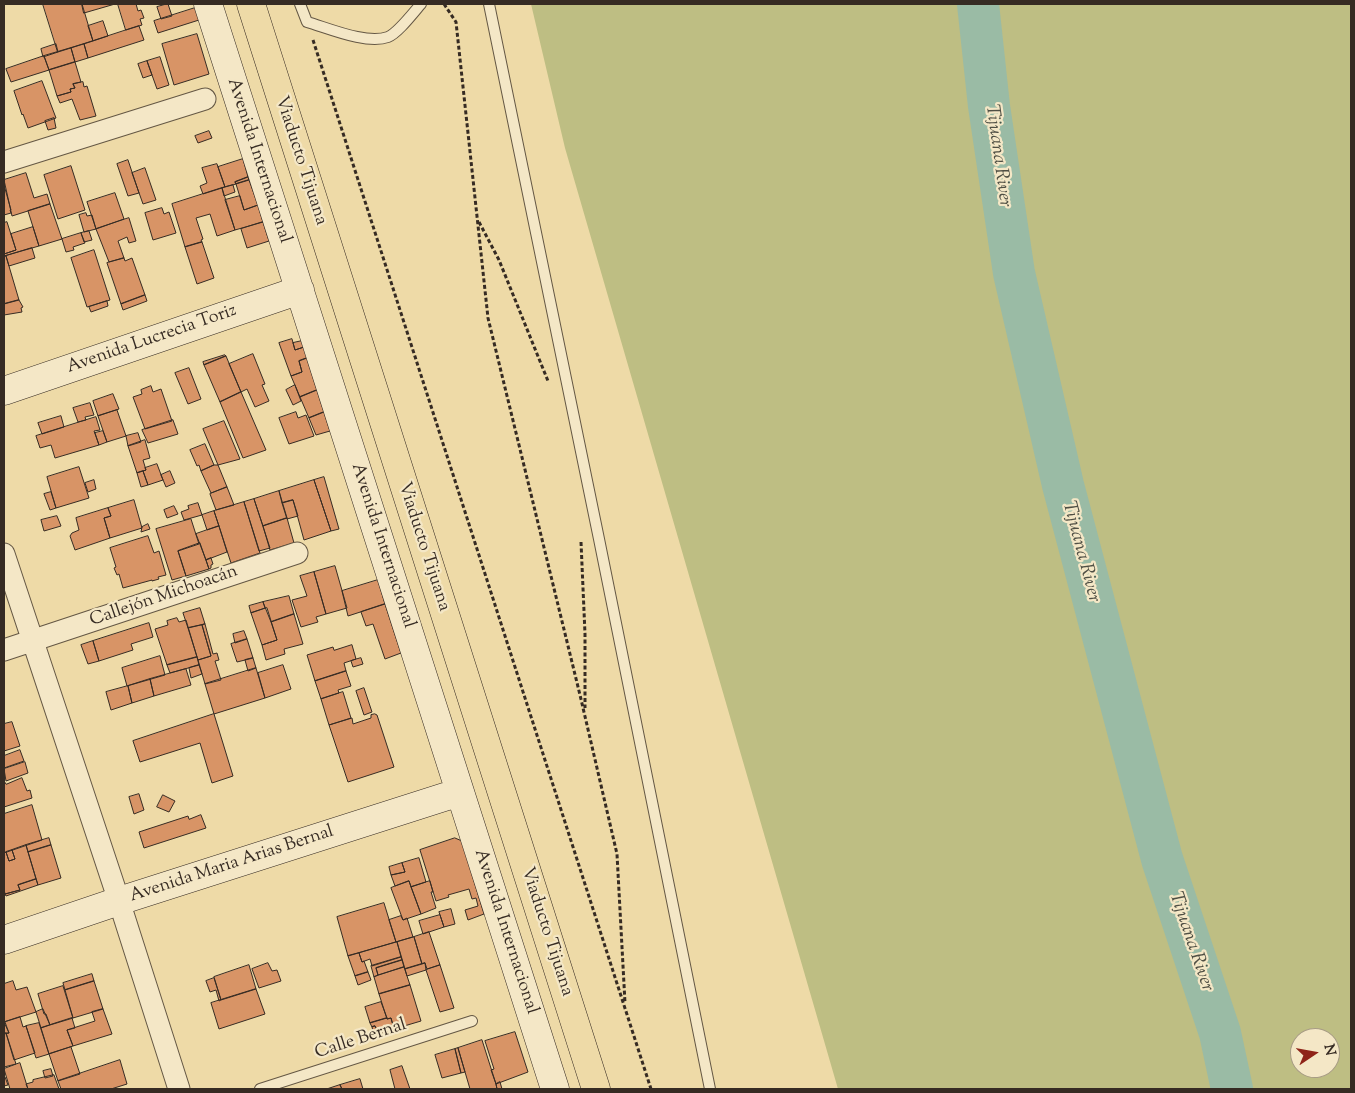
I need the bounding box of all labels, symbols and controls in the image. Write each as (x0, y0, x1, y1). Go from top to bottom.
street label: Avenida Internacional (221, 76, 295, 246)
street label: Viaducto Tijuana (269, 94, 331, 228)
water label: Tijuana River (979, 103, 1015, 209)
street label: Avenida Lucrecia Toriz (64, 301, 240, 379)
street label: Avenida Internacional (345, 461, 419, 631)
street label: Viaducto Tijuana (392, 480, 454, 614)
water label: Tijuana River (1056, 499, 1104, 605)
street label: Callejón Michoacán (87, 562, 241, 632)
street label: Avenida Maria Arias Bernal (127, 822, 337, 908)
street label: Avenida Internacional (468, 847, 542, 1017)
street label: Viaducto Tijuana (515, 865, 577, 999)
water label: Tijuana River (1162, 889, 1218, 995)
street label: Calle Bernal (312, 1015, 410, 1065)
north arrow (1290, 1028, 1340, 1078)
text: N (1318, 1043, 1340, 1058)

